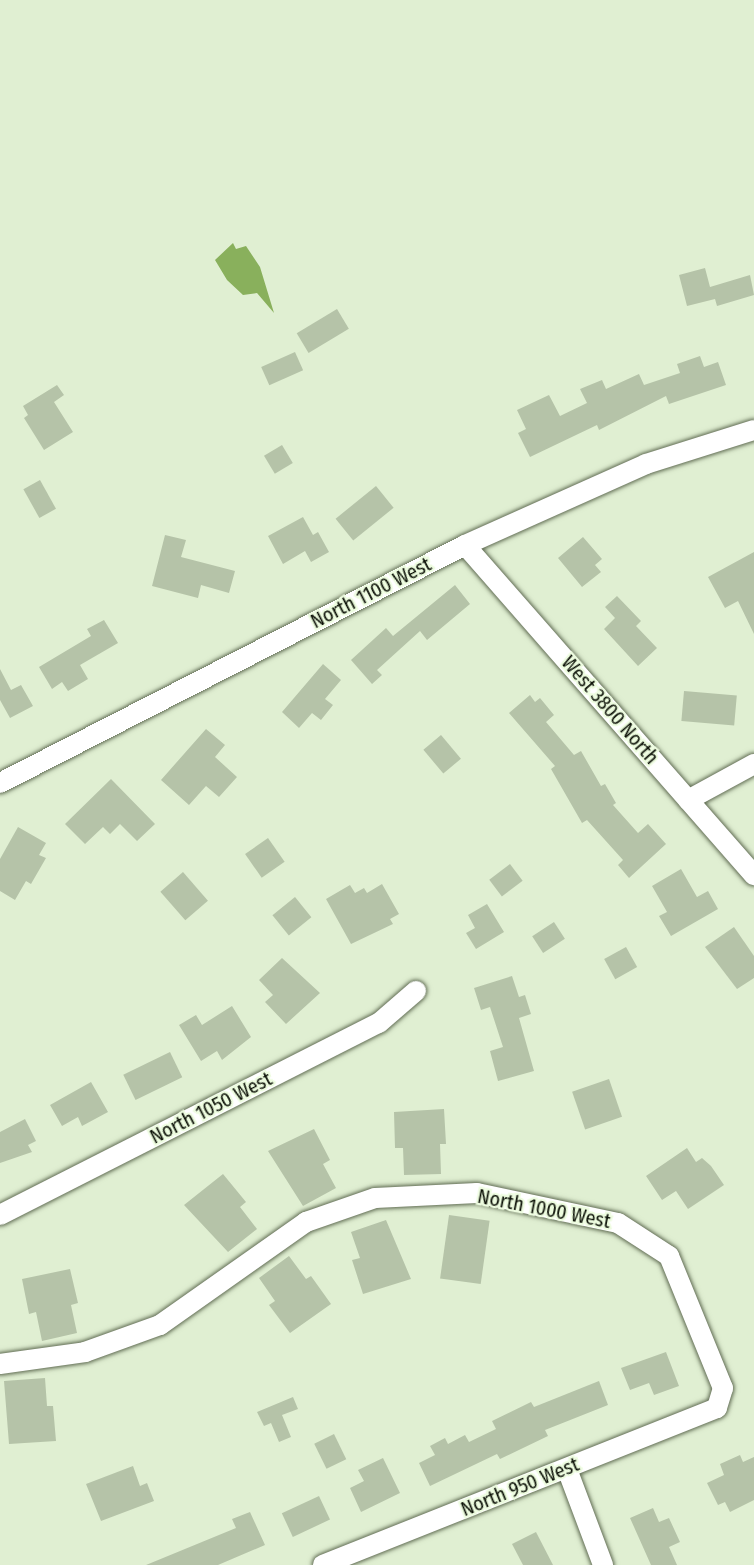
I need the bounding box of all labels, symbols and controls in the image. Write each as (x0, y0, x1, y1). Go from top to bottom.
street label: North 1100 West (307, 552, 435, 634)
street label: West 3800 North (556, 651, 664, 769)
street label: North 1050 West (146, 1067, 276, 1149)
street label: North 1000 West (475, 1184, 613, 1234)
street label: North 950 West (457, 1452, 583, 1522)

